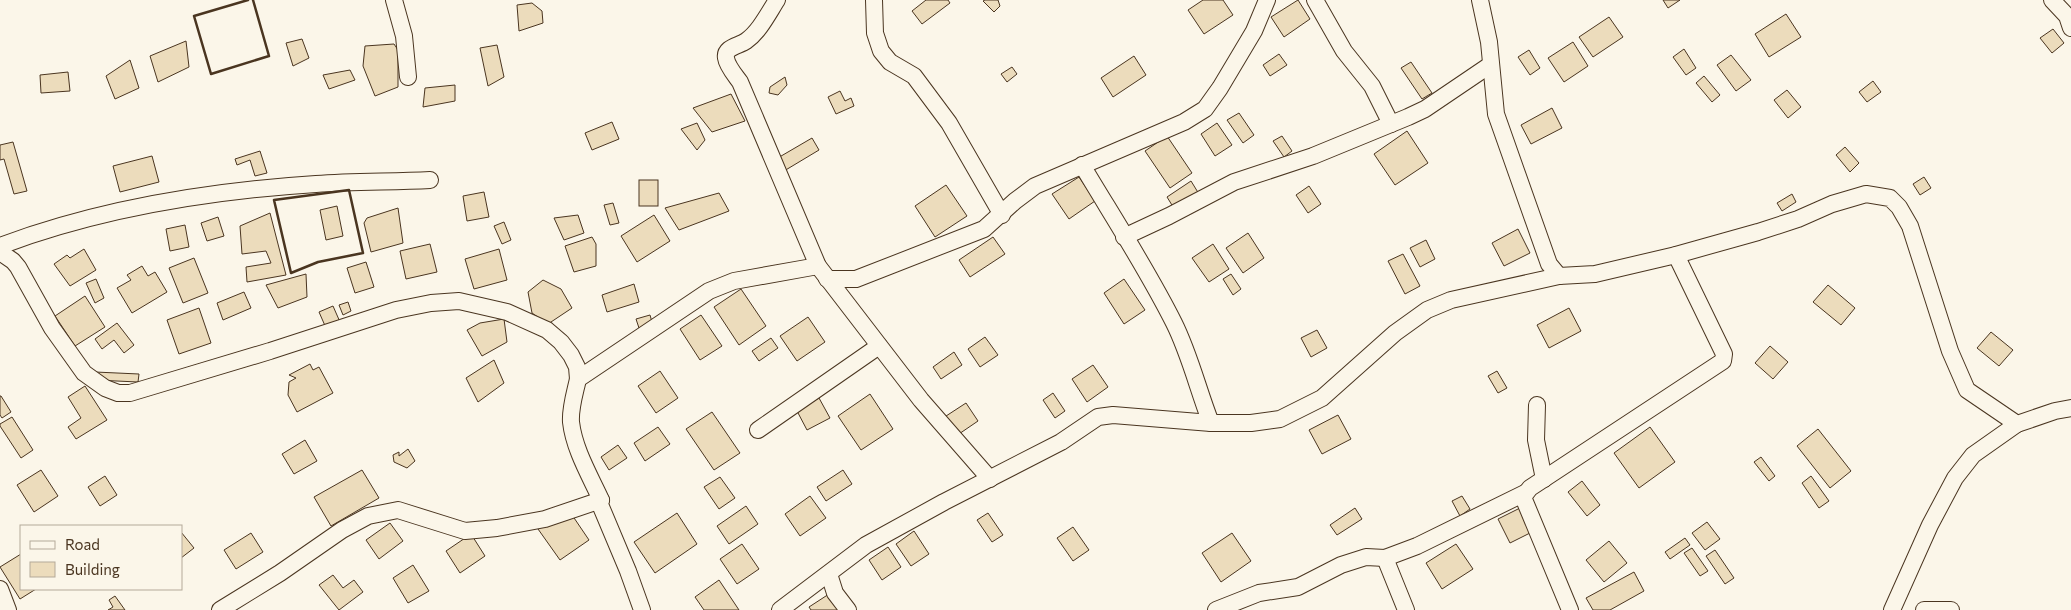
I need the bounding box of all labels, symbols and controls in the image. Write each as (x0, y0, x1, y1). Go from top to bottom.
legend (20, 525, 182, 590)
text: Road (65, 535, 100, 553)
text: Building (65, 560, 120, 578)

